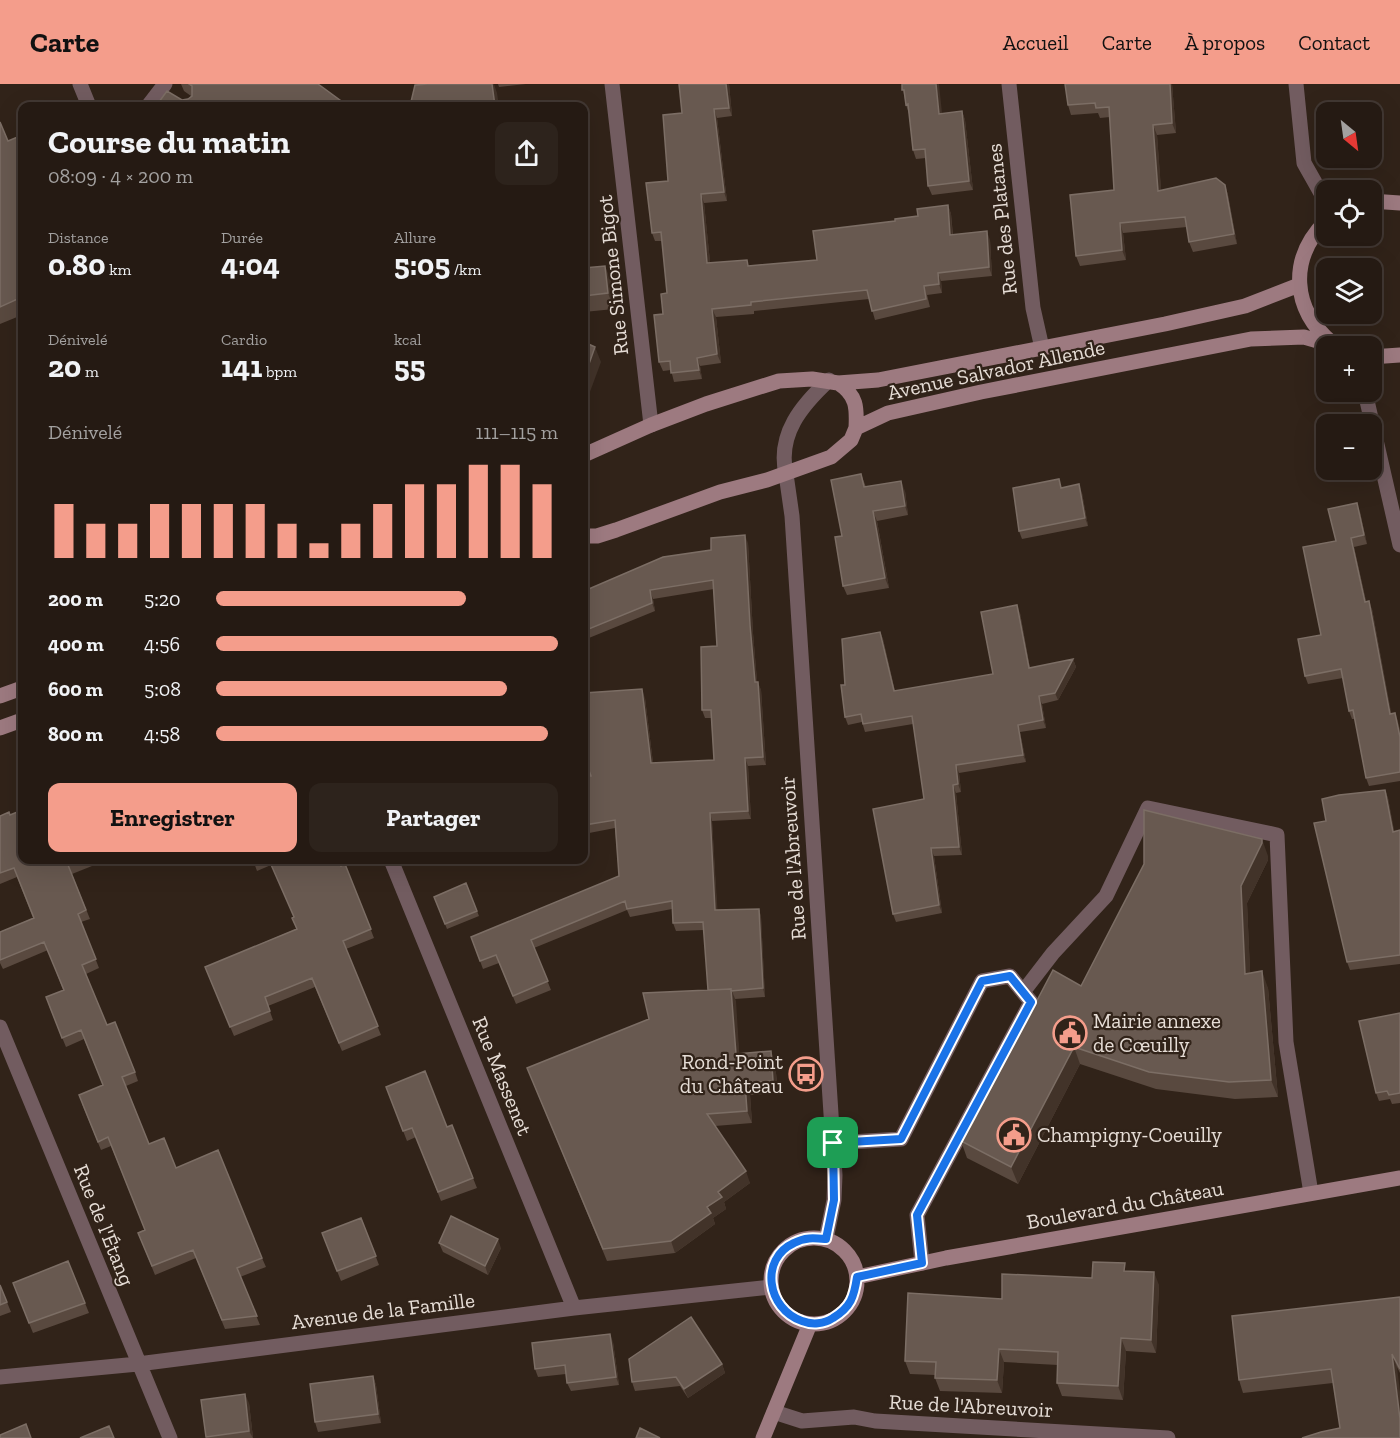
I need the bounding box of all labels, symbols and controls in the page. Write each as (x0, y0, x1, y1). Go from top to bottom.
text: Carte (30, 26, 99, 59)
text: Accueil (1003, 30, 1069, 55)
text: Carte (1102, 30, 1152, 55)
text: À propos (1185, 30, 1265, 55)
text: Contact (1298, 30, 1370, 55)
north arrow (1316, 102, 1382, 168)
map controls (1316, 102, 1382, 480)
text: Course du matin (48, 122, 290, 161)
button: share (495, 122, 558, 185)
street label: Rue des Platanes (981, 142, 1022, 296)
text: 08:09 · 4 × 200 m (48, 164, 193, 188)
button: locate (1316, 180, 1382, 246)
street label: Rue Simone Bigot (592, 194, 633, 356)
text: Distance (48, 228, 109, 247)
text: Durée (221, 228, 263, 247)
text: Allure (394, 228, 436, 247)
text: 0.80 (48, 247, 106, 283)
text: 4:04 (221, 247, 280, 283)
text: 5:05 (394, 247, 450, 283)
button: layers (1316, 258, 1382, 324)
text: km (106, 260, 131, 279)
text: /km (450, 260, 481, 279)
text: Dénivelé (48, 330, 107, 349)
text: Cardio (221, 330, 267, 349)
text: kcal (394, 330, 421, 349)
street label: Avenue Salvador Allende (885, 334, 1107, 405)
button: + (1316, 336, 1382, 402)
text: 20 (48, 349, 81, 385)
text: 141 (221, 349, 262, 385)
text: 55 (394, 349, 425, 385)
text: m (81, 362, 99, 381)
text: bpm (262, 362, 297, 381)
button: − (1316, 414, 1382, 480)
text: Dénivelé (48, 420, 122, 444)
text: 111–115 m (476, 420, 558, 444)
text: 200 m (48, 587, 103, 611)
text: 5:20 (144, 587, 181, 611)
text: 400 m (48, 632, 104, 656)
text: 4:56 (144, 632, 180, 656)
text: 600 m (48, 677, 103, 701)
text: 5:08 (144, 677, 181, 701)
text: 800 m (48, 722, 103, 746)
text: 4:58 (144, 722, 180, 746)
street label: Rue de l'Abreuvoir (774, 775, 811, 941)
button: Enregistrer (48, 783, 297, 852)
button: Partager (309, 783, 558, 852)
place label: Mairie annexe de Cœuilly (1093, 1008, 1221, 1057)
street label: Rue Massenet (467, 1013, 538, 1139)
public building icon: Mairie annexe de Cœuilly (1052, 1015, 1088, 1051)
place label: Rond-Point du Château (680, 1049, 783, 1098)
bus stop icon: Rond-Point du Château (788, 1056, 824, 1092)
pin (807, 1117, 858, 1168)
public building icon: Champigny-Coeuilly (996, 1117, 1032, 1153)
place label: Champigny-Coeuilly (1037, 1122, 1222, 1147)
icon: arrive (816, 1126, 849, 1159)
street label: Rue de l'Étang (69, 1160, 140, 1290)
street label: Boulevard du Château (1025, 1175, 1225, 1234)
street label: Avenue de la Famille (290, 1287, 476, 1334)
street label: Rue de l'Abreuvoir (888, 1389, 1054, 1422)

